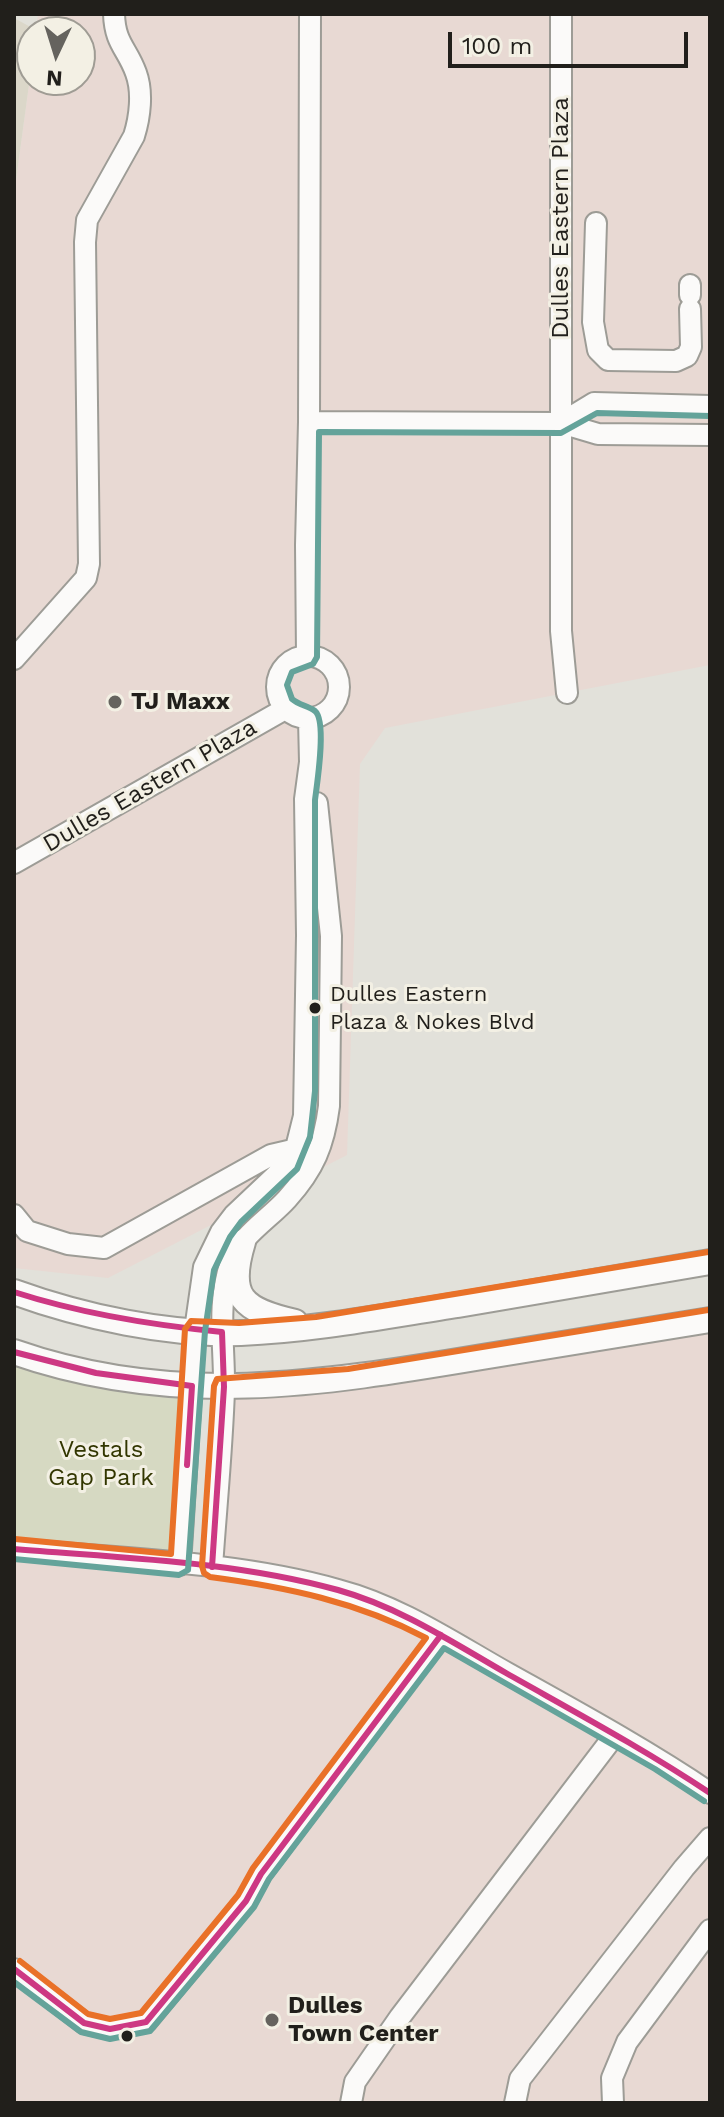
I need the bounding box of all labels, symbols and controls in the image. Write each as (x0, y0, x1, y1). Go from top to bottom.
north arrow (16, 16, 96, 96)
scale bar (452, 16, 692, 66)
text: 100 m (462, 32, 532, 60)
text: N (45, 65, 63, 91)
street label: Dulles Eastern Plaza (547, 97, 575, 339)
place label: TJ Maxx (131, 688, 230, 716)
marker: TJ Maxx (106, 693, 124, 711)
street label: Dulles Eastern Plaza (38, 713, 262, 859)
place label: Dulles Eastern Plaza & Nokes Blvd (330, 982, 534, 1034)
marker: Dulles Eastern Plaza & Nokes Blvd (307, 1000, 323, 1016)
park label: Vestals Gap Park (48, 1436, 154, 1492)
place label: Dulles Town Center (288, 1992, 439, 2048)
marker: Dulles Town Center (263, 2011, 281, 2029)
unlabelled marker (119, 2028, 135, 2044)

